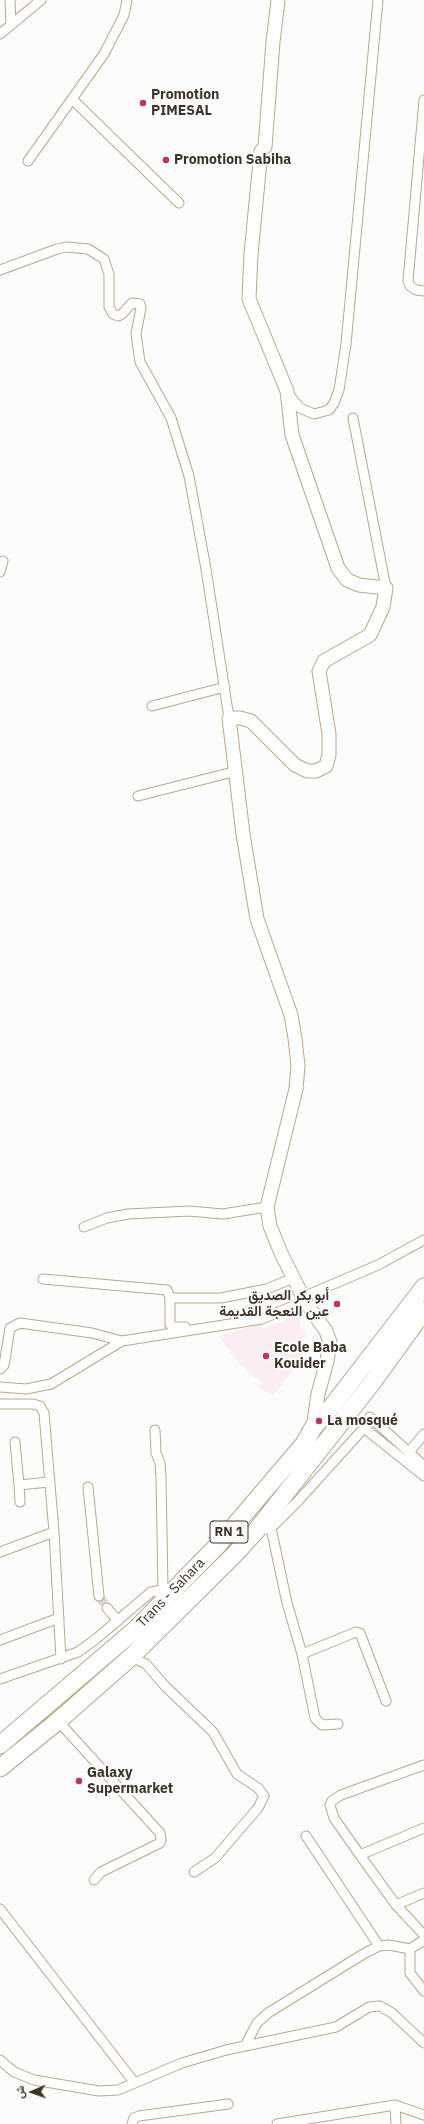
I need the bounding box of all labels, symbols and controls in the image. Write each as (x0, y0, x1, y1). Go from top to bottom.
place label: Promotion PIMESAL (151, 87, 219, 120)
marker: Promotion PIMESAL (138, 98, 148, 108)
place label: Promotion Sabiha (174, 152, 291, 168)
marker: Promotion Sabiha (161, 155, 171, 165)
place label: أبو بكر الصديق عين النعجة القديمة (219, 1288, 329, 1320)
marker: أبو بكر الصديق عين النعجة القديمة (332, 1299, 342, 1309)
place label: Ecole Baba Kouider (274, 1340, 347, 1372)
marker: Ecole Baba Kouider (261, 1351, 271, 1361)
place label: La mosqué (327, 1413, 398, 1429)
marker: La mosqué (314, 1416, 324, 1426)
road number: RN 1 (210, 1521, 248, 1543)
street label: Trans - Sahara (134, 1555, 208, 1631)
place label: Galaxy Supermarket (87, 1765, 173, 1798)
marker: Galaxy Supermarket (74, 1776, 84, 1786)
north arrow (12, 2072, 52, 2112)
text: ش (13, 2086, 27, 2099)

